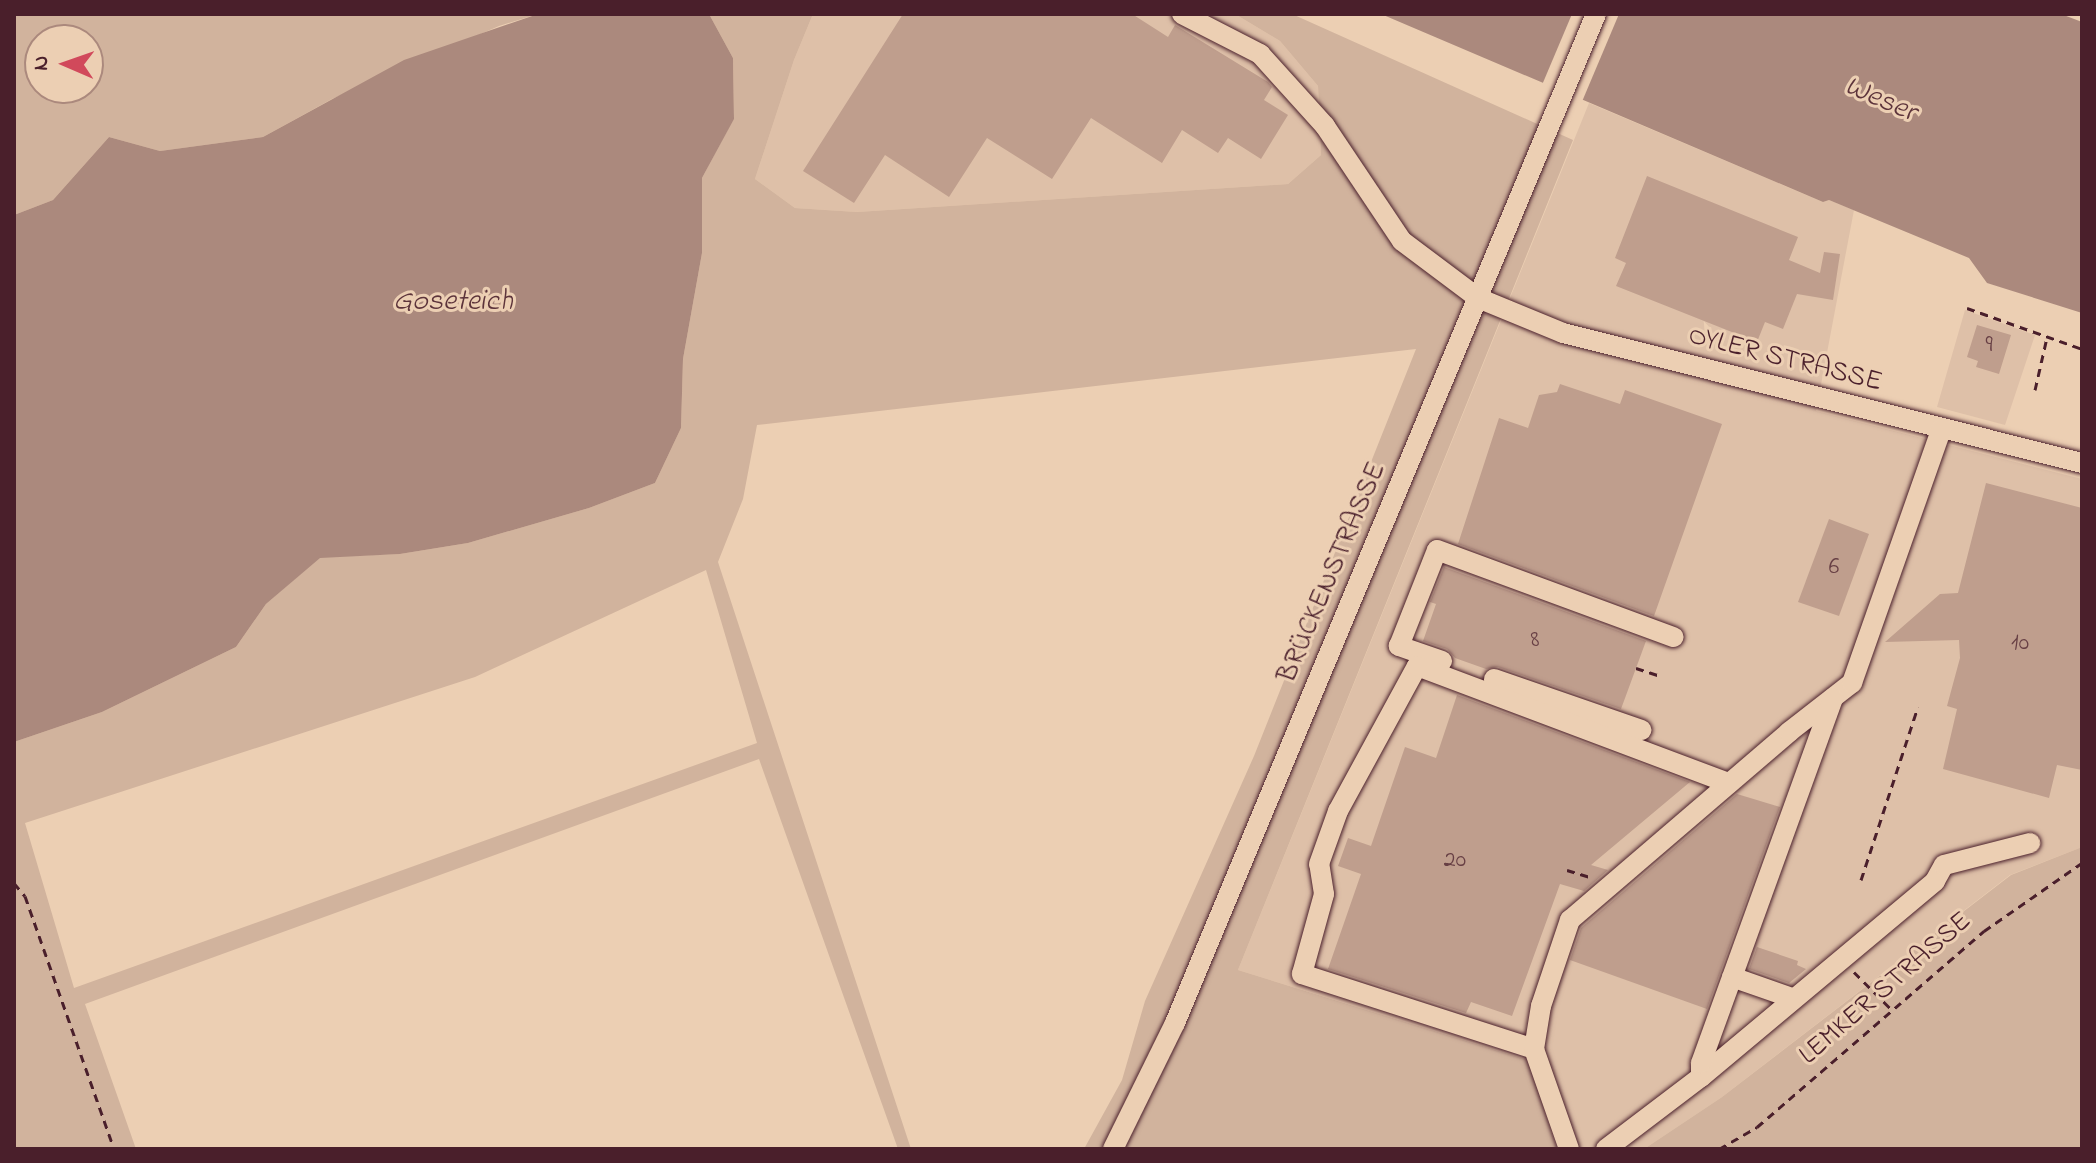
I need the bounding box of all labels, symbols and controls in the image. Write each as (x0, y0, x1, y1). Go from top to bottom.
north arrow (24, 24, 104, 104)
text: N (26, 55, 58, 71)
water label: Weser (1839, 69, 1921, 131)
water label: Goseteich (393, 284, 513, 320)
street label: OYLER STRASSE (1685, 320, 1885, 400)
house number: 9 (1985, 332, 1993, 360)
street label: BRÜCKENSTRASSE (1271, 458, 1395, 688)
house number: 6 (1829, 554, 1839, 582)
house number: 8 (1531, 627, 1539, 655)
house number: 10 (2011, 630, 2029, 658)
house number: 20 (1444, 847, 1466, 875)
street label: LEMKER STRASSE (1793, 905, 1979, 1073)

